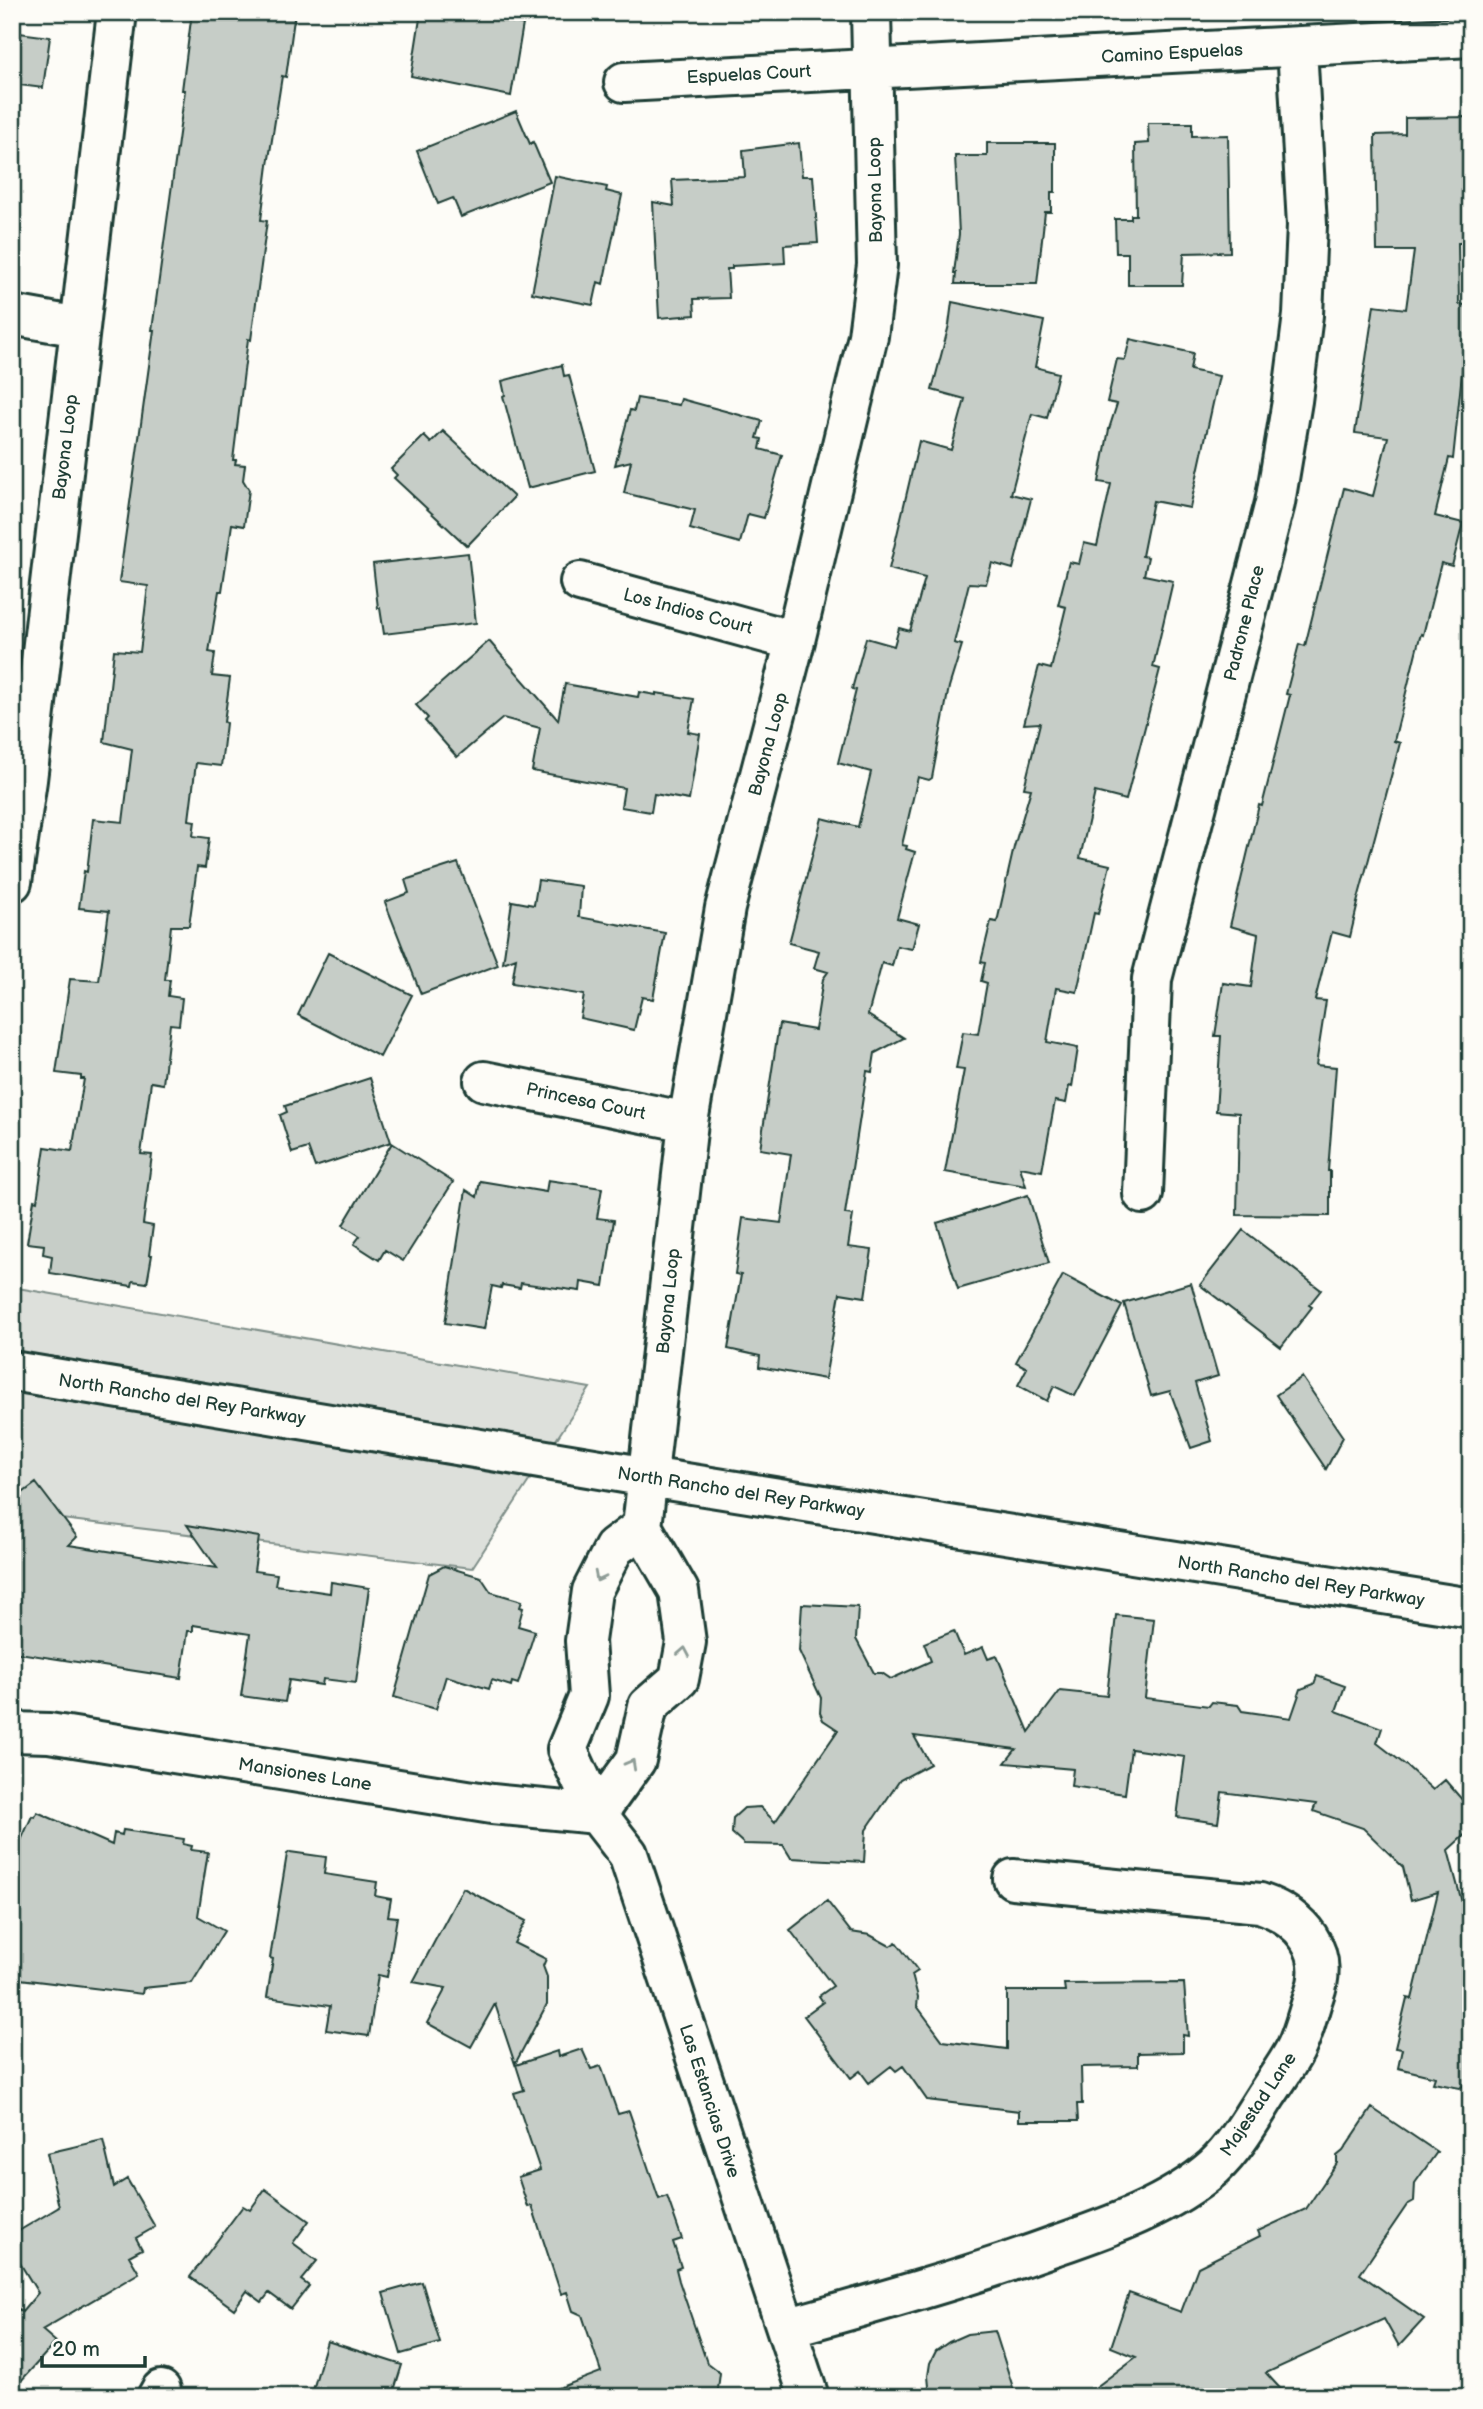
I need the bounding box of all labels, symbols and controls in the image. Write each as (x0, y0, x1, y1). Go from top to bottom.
street label: Camino Espuelas (1101, 39, 1244, 68)
street label: Espuelas Court (686, 61, 812, 88)
street label: Bayona Loop (864, 137, 887, 243)
street label: Bayona Loop (49, 393, 82, 501)
street label: Padrone Place (1220, 563, 1269, 683)
street label: Los Indios Court (621, 584, 755, 639)
street label: Bayona Loop (745, 690, 792, 798)
street label: Princesa Court (524, 1079, 648, 1124)
street label: Bayona Loop (652, 1247, 684, 1355)
street label: North Rancho del Rey Parkway (57, 1370, 308, 1430)
street label: North Rancho del Rey Parkway (616, 1463, 867, 1523)
street label: North Rancho del Rey Parkway (1176, 1552, 1427, 1612)
one-way arrow (593, 1570, 607, 1582)
one-way arrow (676, 1646, 691, 1658)
street label: Mansiones Lane (237, 1754, 373, 1795)
one-way arrow (623, 1758, 636, 1771)
street label: Las Estancias Drive (675, 2022, 744, 2181)
street label: Majestad Lane (1216, 2048, 1301, 2160)
scale bar (42, 2325, 145, 2369)
text: 20 m (52, 2337, 100, 2362)

